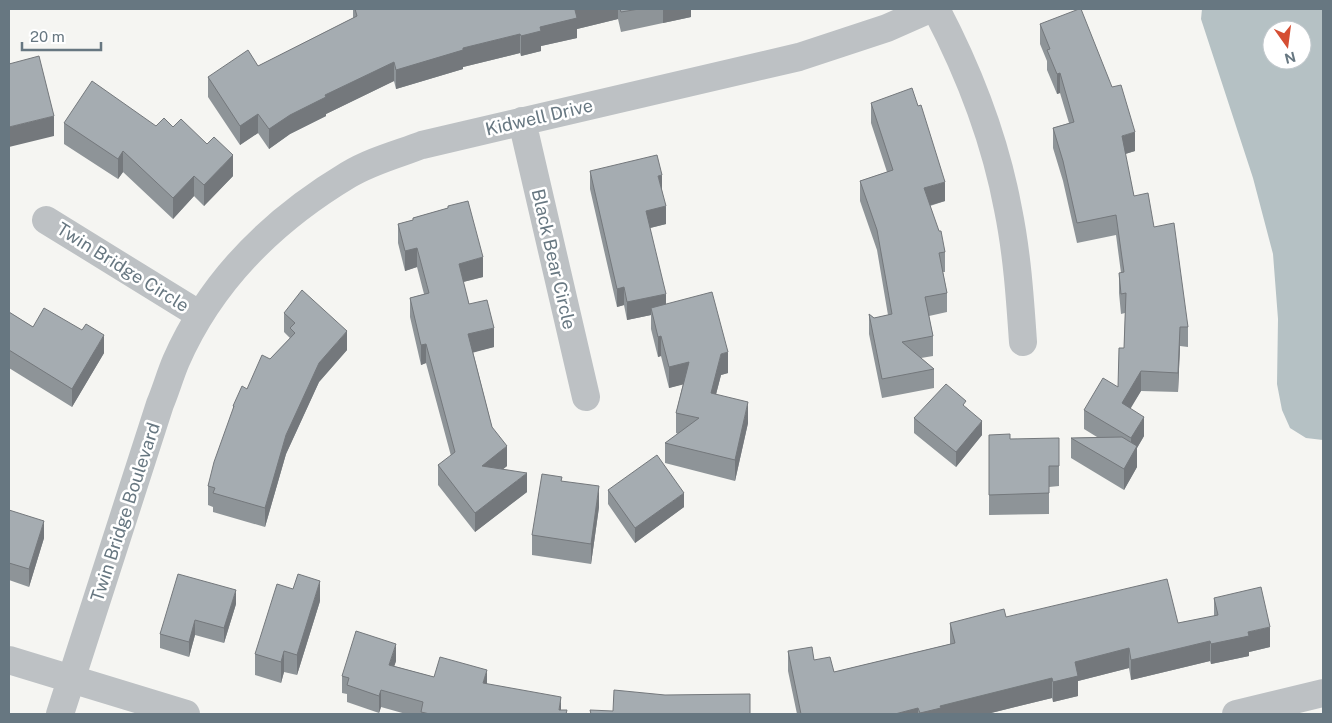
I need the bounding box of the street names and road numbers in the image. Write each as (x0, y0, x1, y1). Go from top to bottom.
street label: Kidwell Drive (483, 94, 595, 140)
street label: Black Bear Circle (528, 187, 580, 331)
street label: Twin Bridge Circle (53, 218, 193, 316)
street label: Twin Bridge Boulevard (86, 420, 164, 604)

